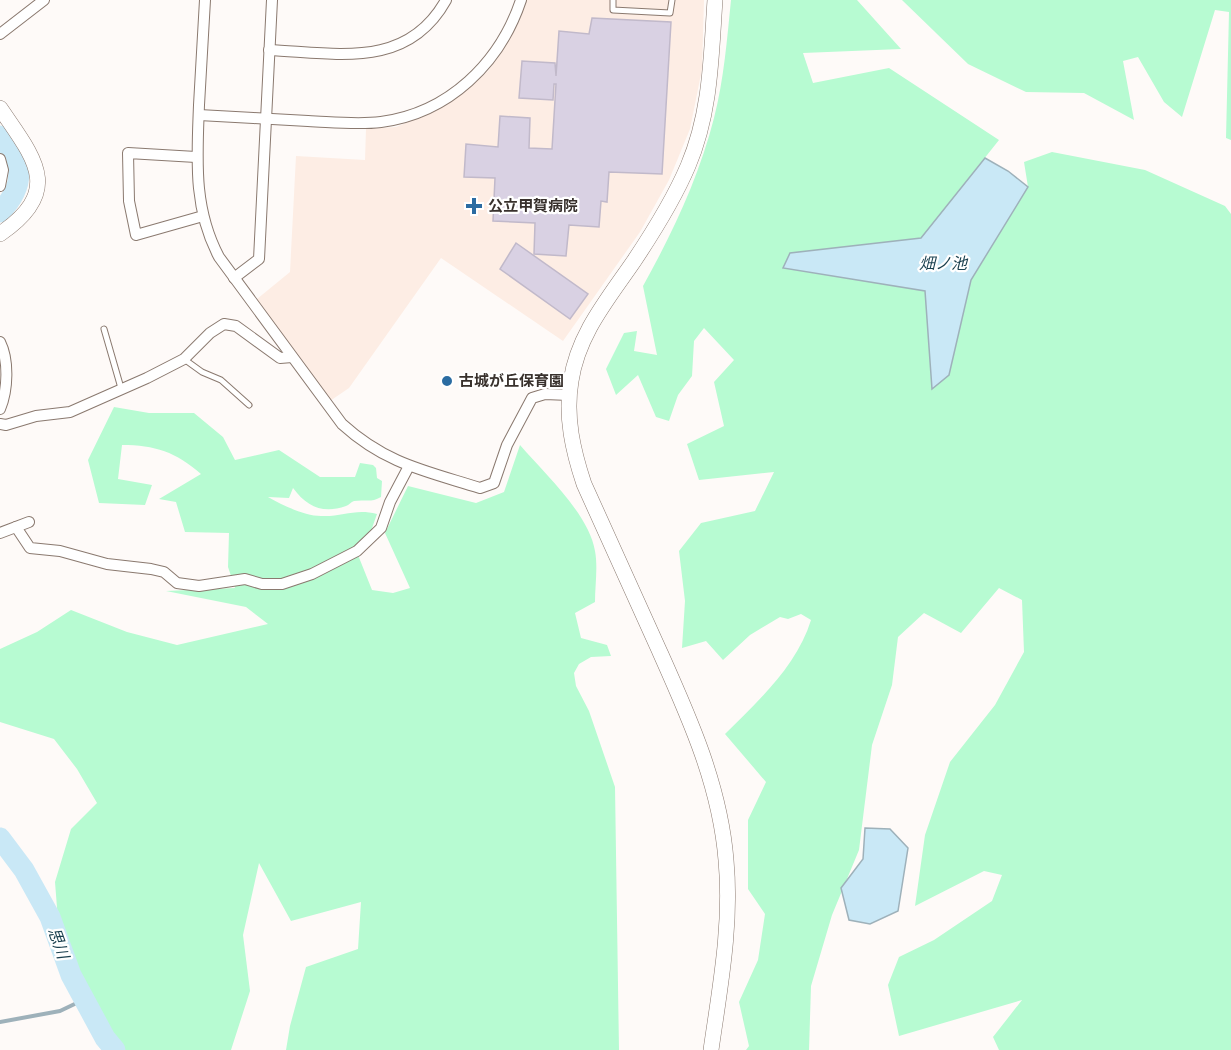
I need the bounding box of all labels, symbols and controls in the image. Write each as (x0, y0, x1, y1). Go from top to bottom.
place label: 公立甲賀病院 (488, 195, 578, 216)
marker: 公立甲賀病院 (465, 197, 483, 215)
water label: 畑ノ池 (919, 252, 969, 274)
place label: 古城が丘保育園 (459, 370, 564, 391)
marker: 古城が丘保育園 (440, 374, 454, 388)
water label: 思川 (43, 924, 75, 964)

